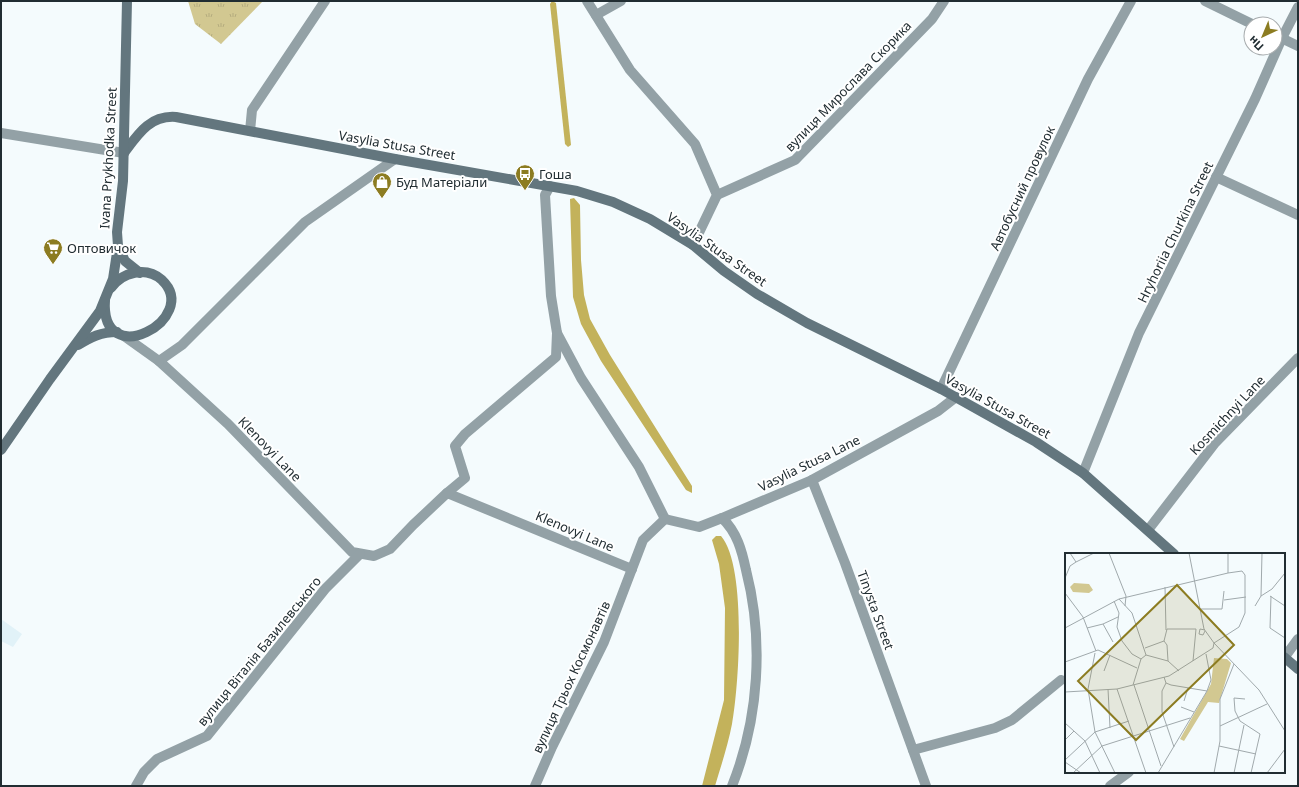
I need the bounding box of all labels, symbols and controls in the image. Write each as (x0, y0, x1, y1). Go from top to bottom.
north arrow (1243, 16, 1283, 56)
street label: вулиця Мирослава Скорика (781, 17, 915, 155)
text: Пн (1245, 33, 1267, 54)
street label: Ivana Prykhodka Street (95, 87, 121, 229)
street label: Автобусний провулок (985, 123, 1059, 253)
street label: Vasylia Stusa Street (337, 126, 457, 164)
street label: Hryhoriia Churkina Street (1133, 158, 1217, 306)
bus stop icon: Гоша (514, 163, 536, 191)
place label: Гоша (539, 165, 572, 183)
shop icon: Буд Матерiали (371, 171, 393, 199)
place label: Буд Матерiали (396, 173, 487, 191)
street label: Vasylia Stusa Street (663, 208, 771, 290)
supermarket icon: Оптовичок (42, 237, 64, 265)
place label: Оптовичок (67, 239, 136, 257)
street label: Vasylia Stusa Street (942, 369, 1054, 443)
street label: Kosmichnyi Lane (1185, 371, 1269, 459)
street label: Klenovyi Lane (234, 413, 306, 485)
street label: Vasylia Stusa Lane (755, 431, 863, 495)
street label: Klenovyi Lane (533, 506, 617, 556)
inset map (1065, 553, 1285, 773)
street label: Tinysta Street (853, 568, 899, 652)
street label: вулиця Віталія Базилевського (193, 572, 325, 730)
street label: вулиця Трьох Космонавтів (528, 598, 614, 756)

